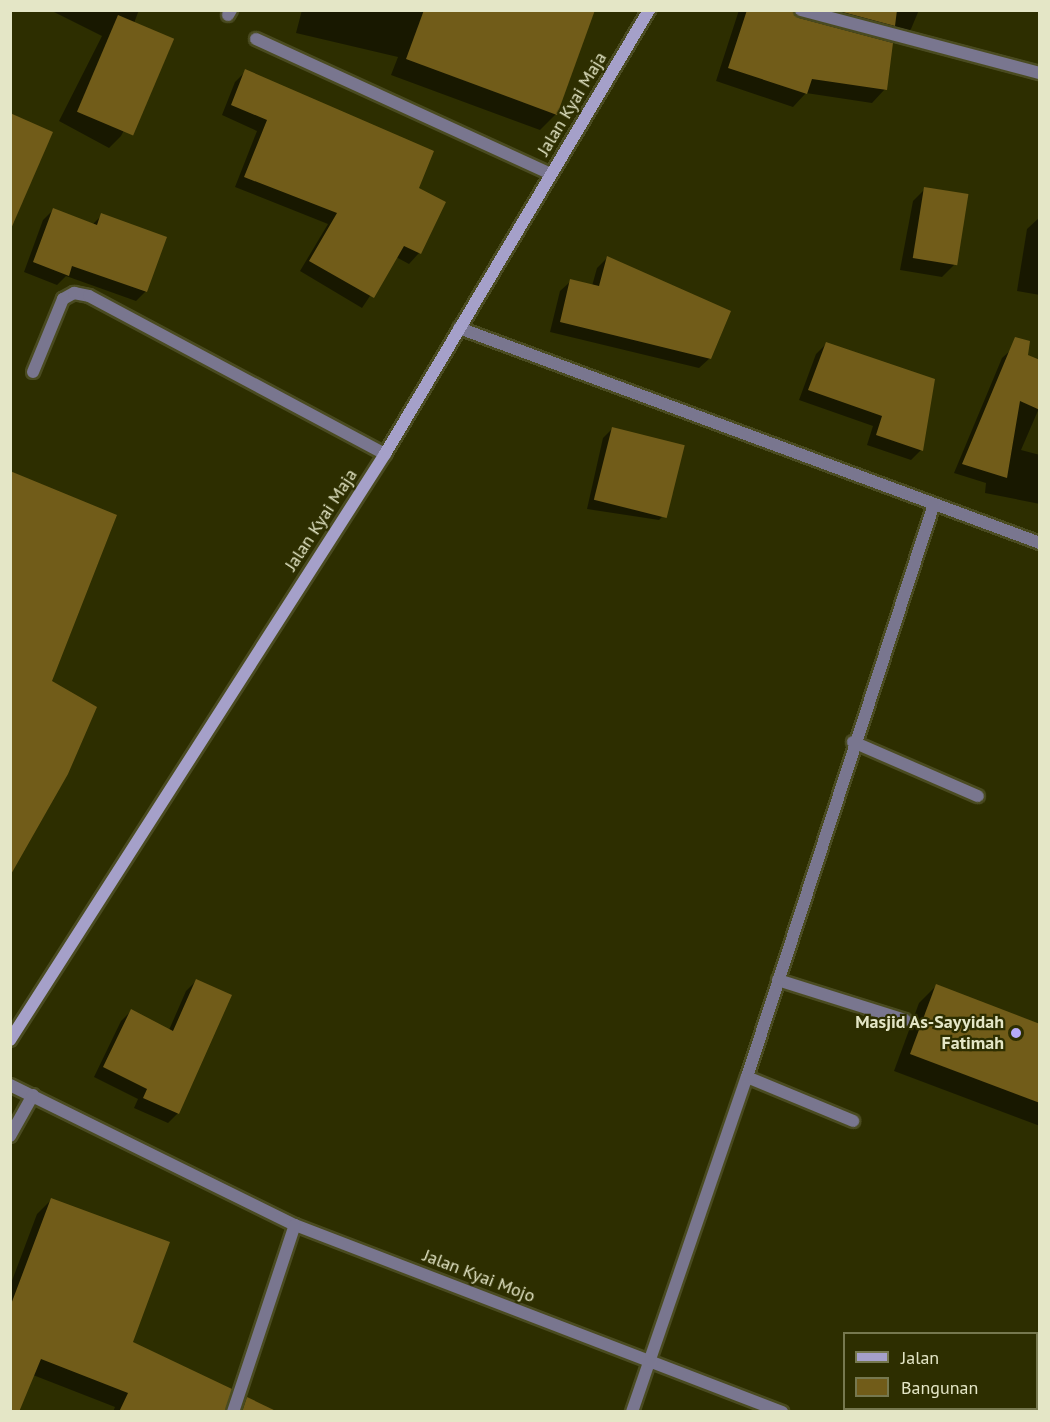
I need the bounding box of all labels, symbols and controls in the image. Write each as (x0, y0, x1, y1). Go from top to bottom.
street label: Jalan Kyai Maja (533, 48, 611, 160)
street label: Jalan Kyai Maja (280, 465, 362, 575)
place label: Masjid As-Sayyidah Fatimah (854, 1012, 1004, 1054)
marker: Masjid As-Sayyidah Fatimah (1009, 1026, 1023, 1040)
street label: Jalan Kyai Mojo (420, 1245, 538, 1307)
legend (843, 1332, 1038, 1410)
text: Jalan (901, 1346, 939, 1369)
text: Bangunan (901, 1376, 978, 1399)

